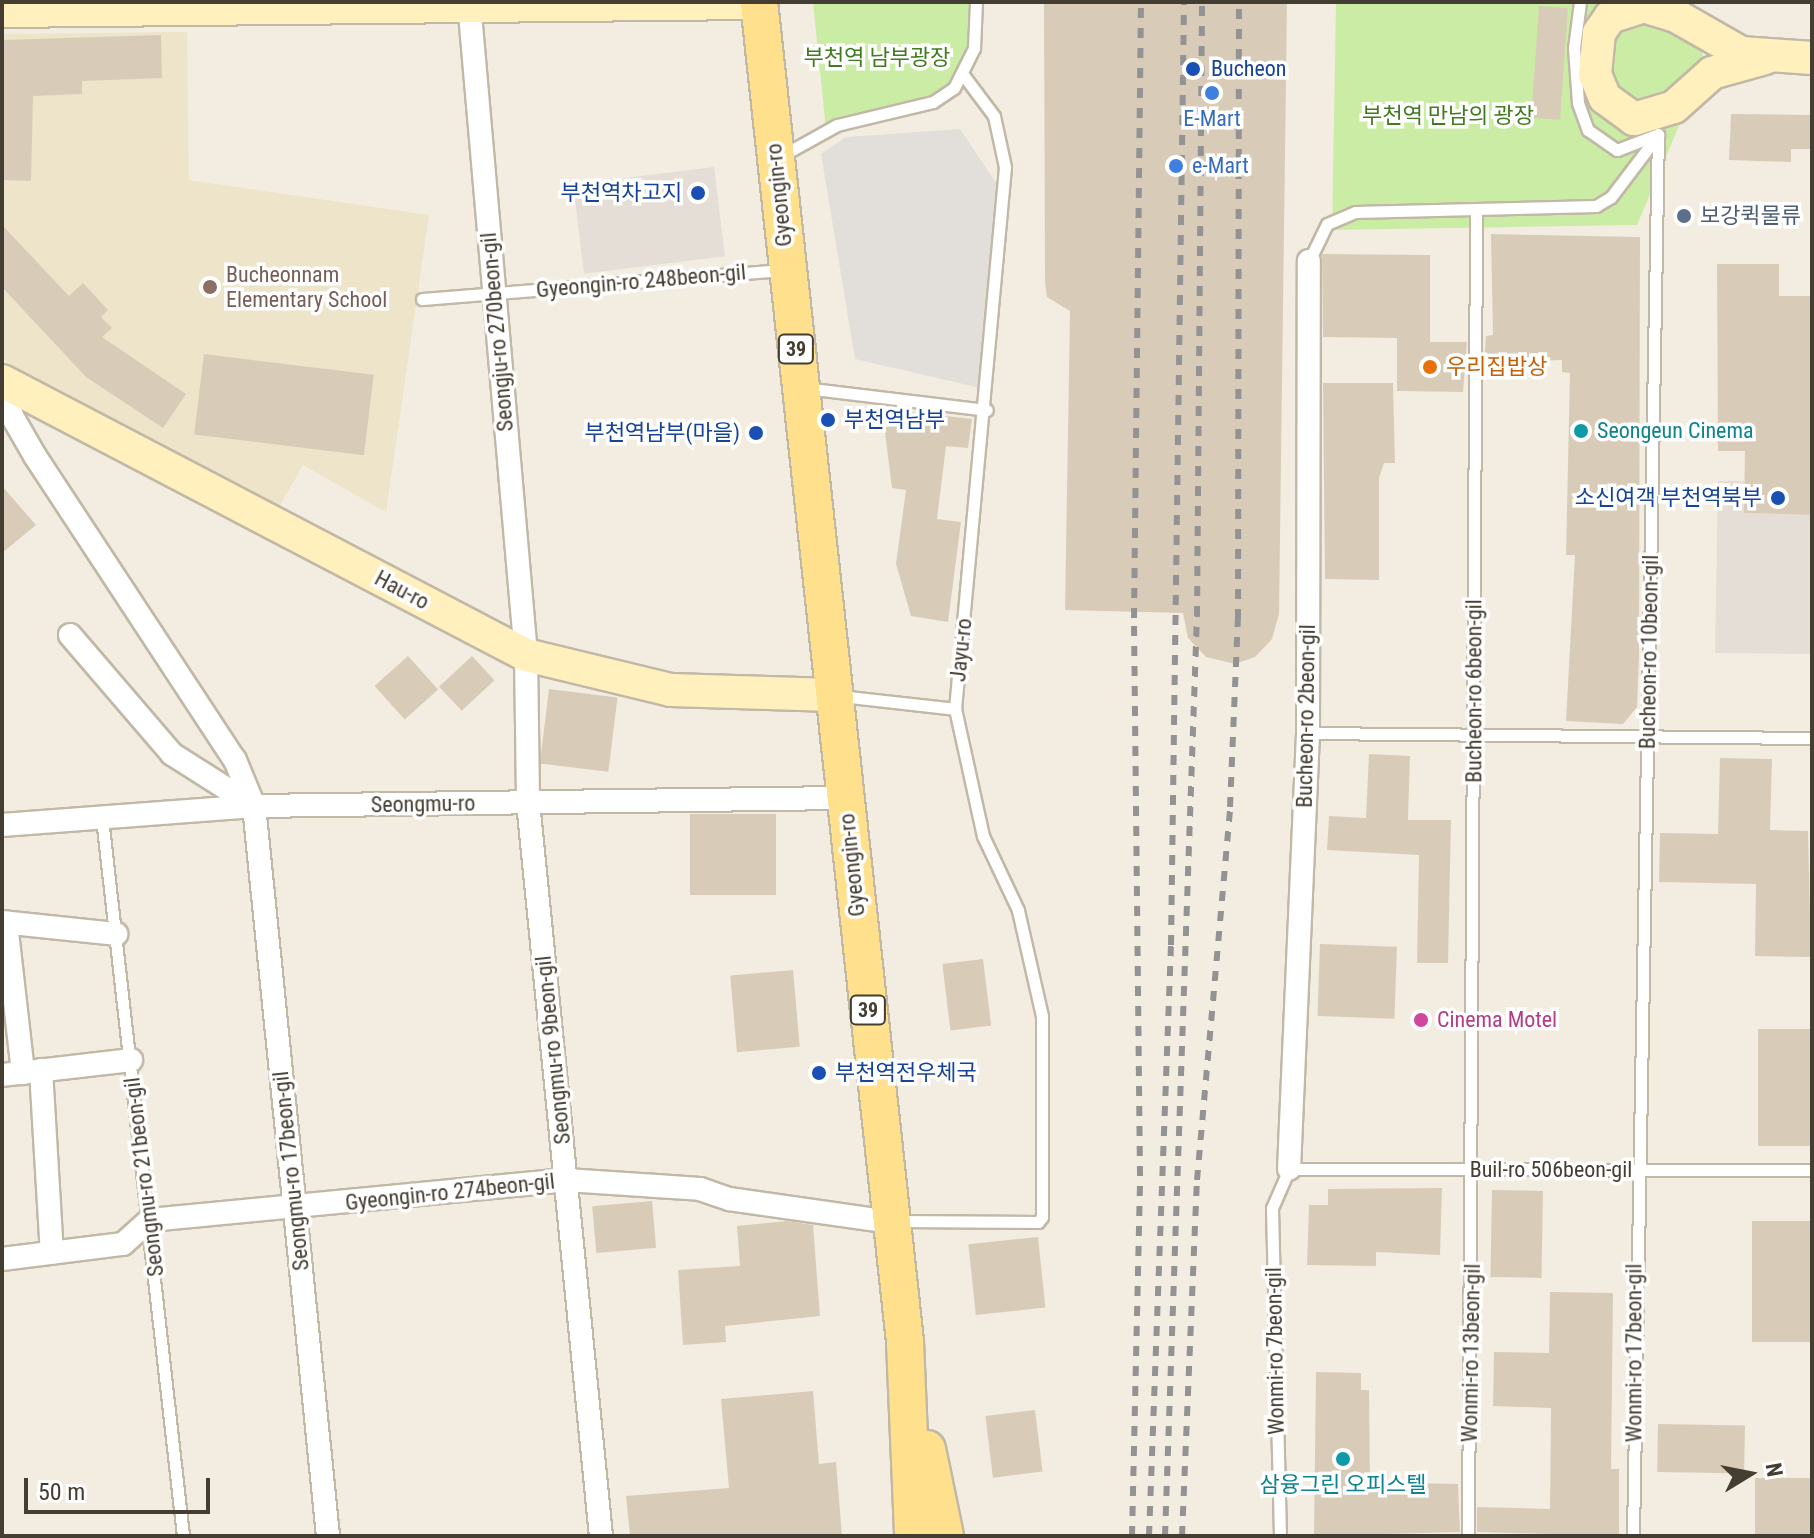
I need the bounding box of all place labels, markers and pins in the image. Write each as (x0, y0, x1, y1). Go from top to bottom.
place label: Bucheon (1211, 56, 1286, 82)
marker: Bucheon (1182, 58, 1204, 80)
marker: E-Mart (1203, 84, 1221, 102)
place label: E-Mart (1183, 106, 1241, 132)
place label: e-Mart (1192, 153, 1249, 179)
marker: e-Mart (1167, 157, 1185, 175)
place label: 부천역차고지 (561, 180, 682, 206)
marker: 부천역차고지 (689, 184, 707, 202)
place label: 보강퀵물류 (1700, 203, 1801, 229)
marker: 보강퀵물류 (1675, 207, 1693, 225)
place label: Bucheonnam Elementary School (226, 261, 387, 312)
marker: Bucheonnam Elementary School (201, 278, 219, 296)
place label: 우리집밥상 (1446, 354, 1547, 380)
marker: 우리집밥상 (1421, 358, 1439, 376)
place label: 부천역남부 (844, 407, 945, 433)
marker: 부천역남부 (819, 411, 837, 429)
place label: Seongeun Cinema (1597, 418, 1754, 444)
place label: 부천역남부(마을) (584, 420, 740, 446)
marker: Seongeun Cinema (1572, 422, 1590, 440)
marker: 부천역남부(마을) (747, 424, 765, 442)
place label: 소신여객 부천역북부 (1575, 485, 1762, 511)
marker: 소신여객 부천역북부 (1769, 489, 1787, 507)
place label: Cinema Motel (1437, 1007, 1557, 1033)
marker: Cinema Motel (1412, 1011, 1430, 1029)
place label: 부천역전우체국 (835, 1060, 977, 1086)
marker: 부천역전우체국 (810, 1064, 828, 1082)
marker: 삼융그린 오피스텔 (1334, 1450, 1352, 1468)
place label: 삼융그린 오피스텔 (1260, 1472, 1426, 1498)

